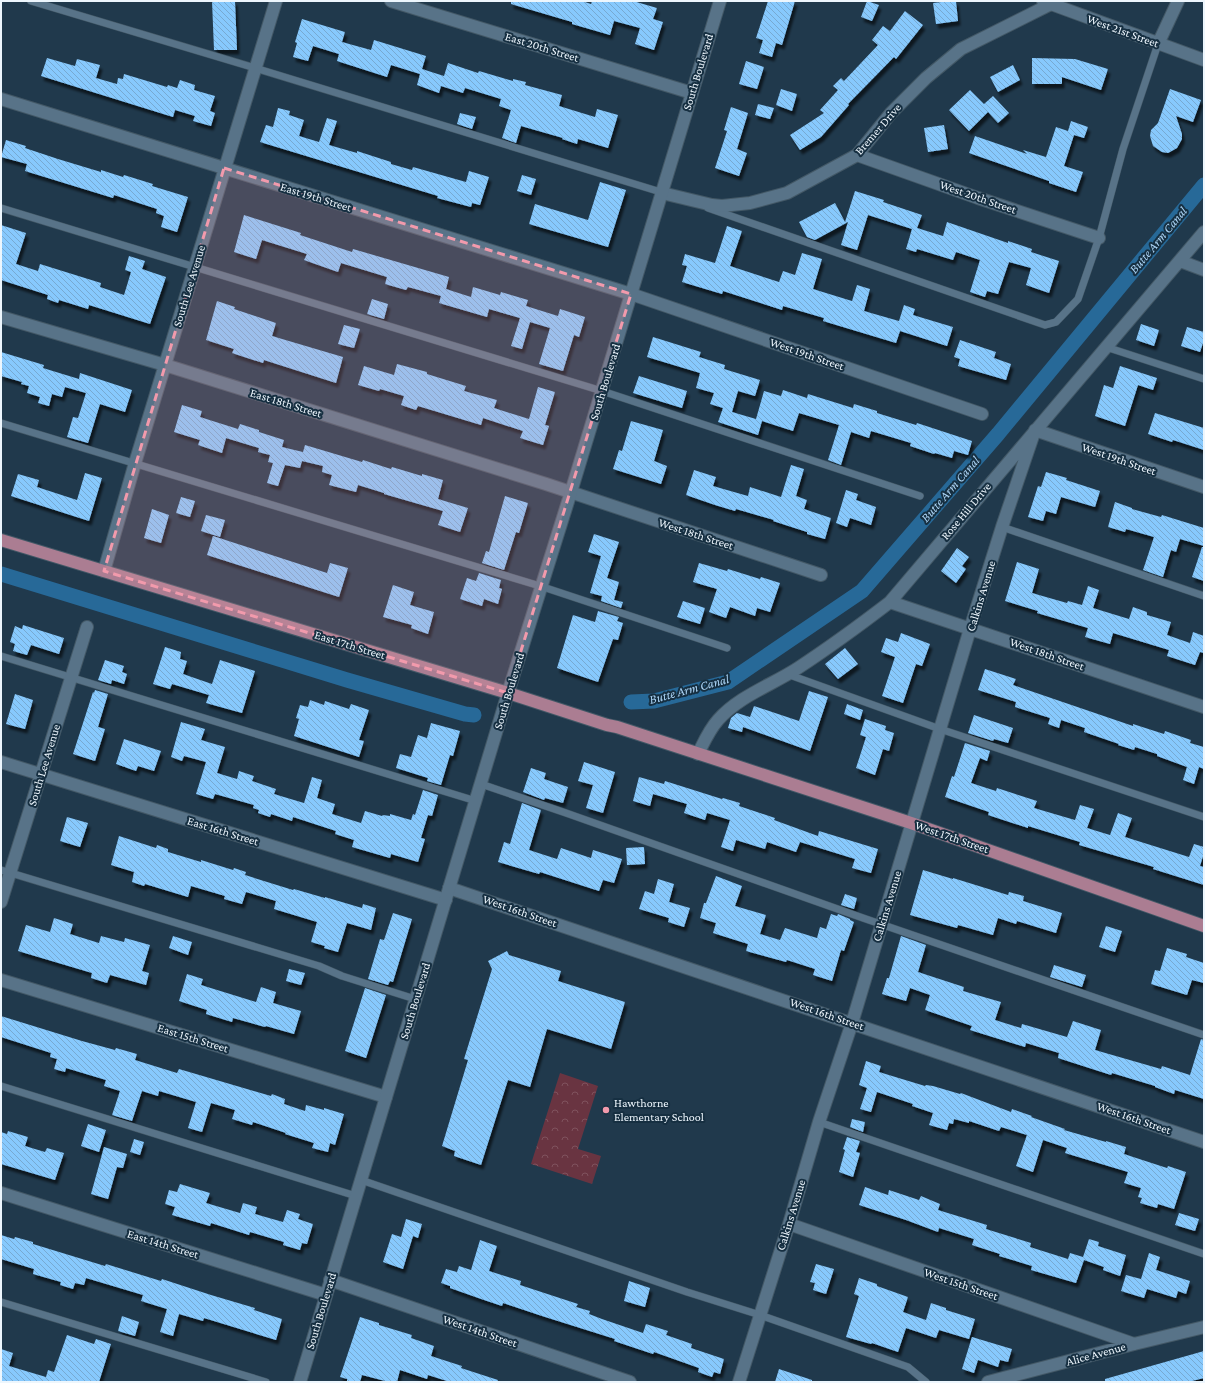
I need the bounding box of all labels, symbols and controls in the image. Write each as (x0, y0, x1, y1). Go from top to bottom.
street label: West 21st Street (1085, 12, 1162, 51)
street label: East 20th Street (503, 29, 582, 65)
street label: South Boulevard (680, 31, 716, 112)
street label: Bremer Drive (852, 100, 904, 158)
street label: West 20th Street (938, 177, 1019, 217)
street label: East 19th Street (279, 180, 354, 215)
water label: Butte Arm Canal (1126, 203, 1191, 276)
street label: South Lee Avenue (170, 243, 208, 329)
street label: West 19th Street (768, 335, 847, 374)
street label: South Boulevard (587, 341, 623, 422)
street label: East 18th Street (248, 385, 324, 421)
street label: West 19th Street (1080, 440, 1159, 479)
water label: Butte Arm Canal (917, 452, 983, 525)
street label: Rose Hill Drive (938, 480, 994, 542)
street label: West 18th Street (657, 515, 736, 553)
street label: Calkins Avenue (964, 559, 998, 633)
street label: East 17th Street (313, 628, 388, 663)
street label: West 18th Street (1008, 635, 1087, 674)
street label: South Boulevard (491, 650, 527, 731)
water label: Butte Arm Canal (647, 671, 731, 707)
street label: South Lee Avenue (25, 722, 63, 808)
street label: East 16th Street (186, 814, 261, 849)
street label: West 17th Street (913, 818, 992, 856)
street label: Calkins Avenue (870, 869, 904, 943)
street label: West 16th Street (481, 892, 560, 931)
street label: South Boulevard (397, 960, 433, 1041)
street label: West 16th Street (788, 995, 867, 1034)
street label: East 15th Street (156, 1021, 231, 1056)
place label: Hawthorne Elementary School (614, 1096, 704, 1124)
street label: West 16th Street (1095, 1099, 1174, 1138)
marker: Hawthorne Elementary School (601, 1105, 611, 1115)
street label: Calkins Avenue (774, 1178, 808, 1252)
street label: East 14th Street (126, 1227, 201, 1262)
street label: West 15th Street (922, 1265, 1001, 1304)
street label: South Boulevard (303, 1270, 339, 1351)
street label: West 14th Street (441, 1312, 520, 1351)
street label: Alice Avenue (1065, 1339, 1127, 1369)

